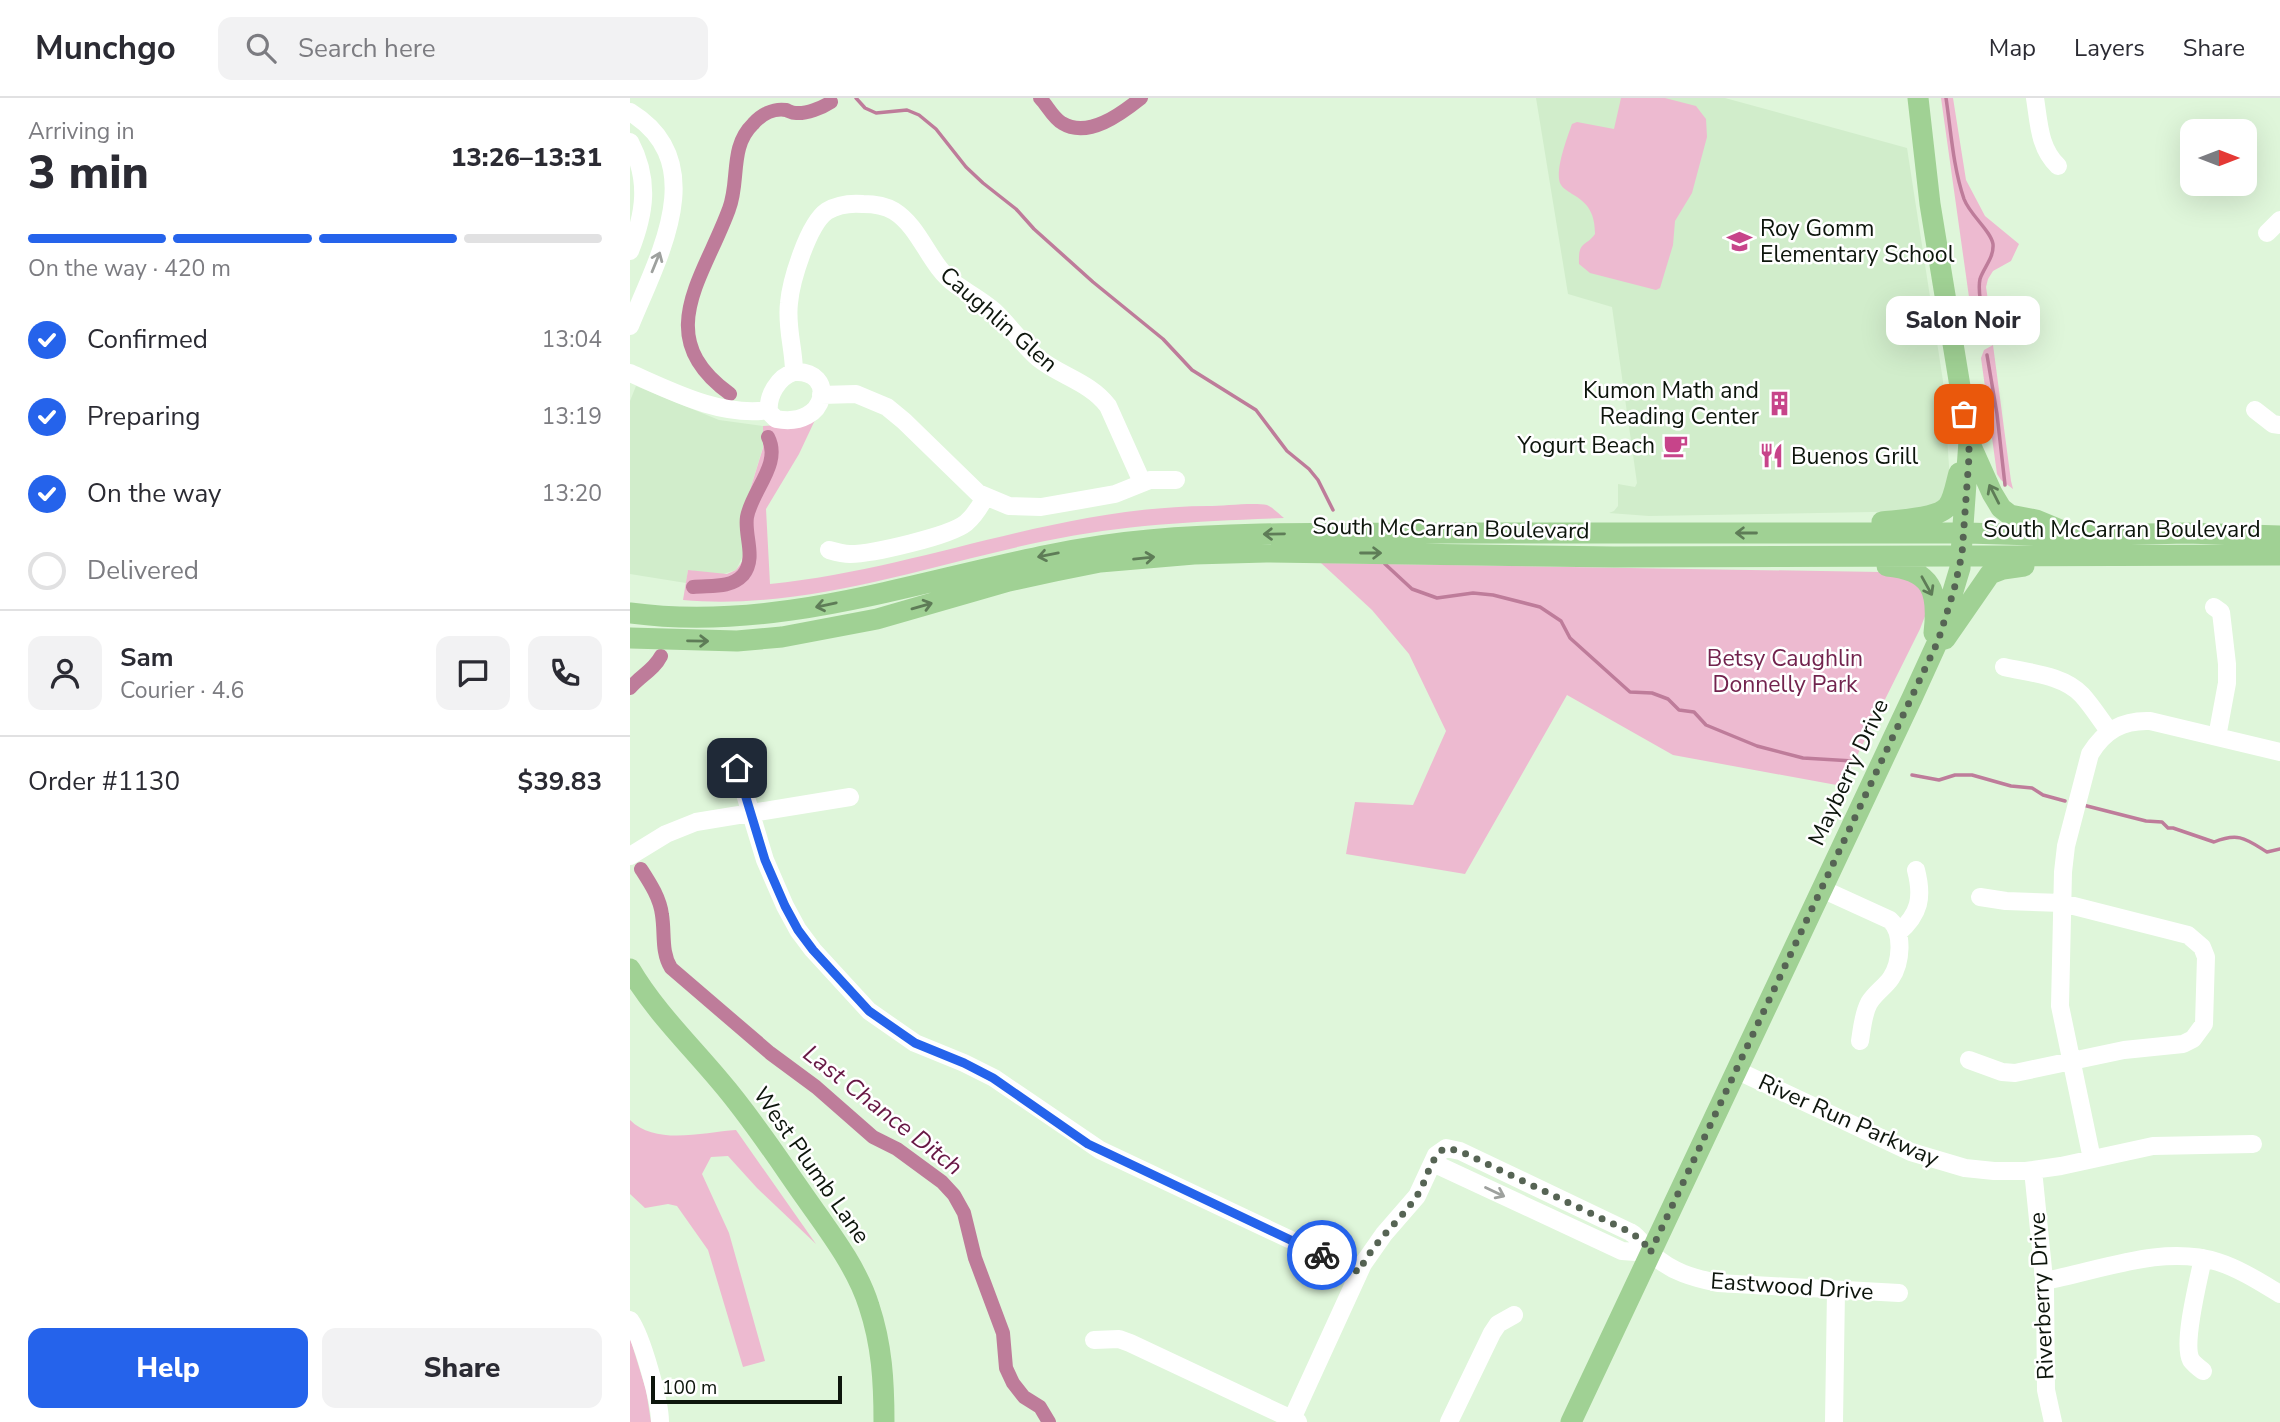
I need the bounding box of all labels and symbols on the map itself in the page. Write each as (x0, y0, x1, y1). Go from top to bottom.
north arrow (2180, 119, 2258, 196)
place label: Roy Gomm Elementary School (1760, 213, 1955, 270)
school or university icon: Roy Gomm Elementary School (1726, 227, 1754, 255)
one-way arrow (650, 252, 663, 274)
street label: Caughlin Glen (933, 260, 1064, 379)
callout: Salon Noir (1887, 295, 2041, 344)
place label: Kumon Math and Reading Center (1583, 375, 1760, 432)
pin (1934, 384, 1994, 444)
building icon: Kumon Math and Reading Center (1765, 389, 1793, 417)
place label: Yogurt Beach (1516, 430, 1655, 461)
cafe icon: Yogurt Beach (1661, 431, 1689, 459)
place label: Buenos Grill (1791, 441, 1919, 472)
restaurant icon: Buenos Grill (1757, 442, 1785, 470)
one-way arrow (1986, 484, 2000, 505)
street label: South McCarran Boulevard (1312, 511, 1590, 546)
street label: South McCarran Boulevard (1983, 514, 2261, 545)
one-way arrow (1735, 526, 1758, 540)
one-way arrow (1263, 527, 1286, 541)
one-way arrow (1359, 546, 1382, 560)
one-way arrow (1037, 549, 1060, 563)
one-way arrow (1132, 551, 1155, 564)
one-way arrow (1920, 576, 1934, 596)
one-way arrow (815, 599, 838, 613)
one-way arrow (910, 599, 933, 612)
one-way arrow (686, 634, 709, 648)
park label: Betsy Caughlin Donnelly Park (1707, 643, 1863, 700)
street label: Mayberry Drive (1801, 694, 1896, 851)
pin (707, 738, 767, 798)
water label: Last Chance Ditch (797, 1038, 969, 1182)
street label: River Run Parkway (1754, 1067, 1944, 1174)
street label: West Plumb Lane (746, 1081, 877, 1250)
one-way arrow (1484, 1186, 1505, 1199)
street label: Riverberry Drive (2022, 1211, 2061, 1381)
courier (1287, 1220, 1357, 1290)
street label: Eastwood Drive (1709, 1265, 1874, 1308)
scale bar (651, 1373, 842, 1405)

